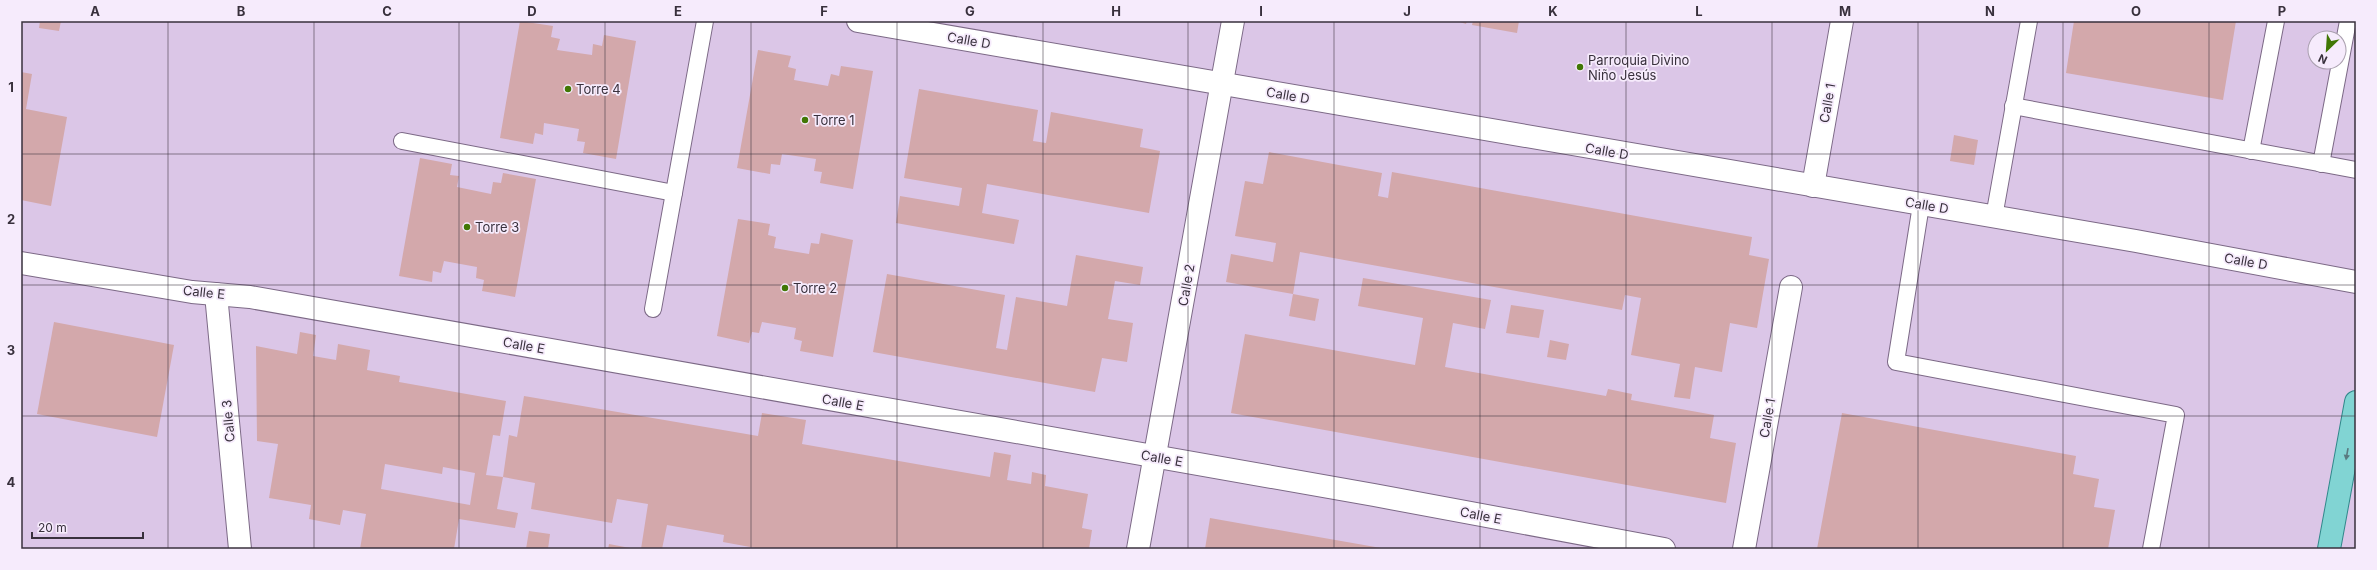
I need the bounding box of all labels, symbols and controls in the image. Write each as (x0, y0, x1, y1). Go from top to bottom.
text: A (90, 3, 100, 19)
text: B (237, 3, 246, 19)
text: C (382, 3, 392, 19)
text: D (527, 3, 537, 19)
text: E (674, 3, 682, 19)
text: F (820, 3, 828, 19)
text: G (965, 3, 975, 19)
text: H (1111, 3, 1121, 19)
text: I (1259, 3, 1263, 19)
text: J (1403, 3, 1411, 19)
text: K (1548, 3, 1558, 19)
text: L (1695, 3, 1703, 19)
text: M (1839, 3, 1851, 19)
text: N (1985, 3, 1995, 19)
text: O (2131, 3, 2141, 19)
text: P (2278, 3, 2286, 19)
street label: Calle D (946, 28, 992, 52)
north arrow (2307, 30, 2347, 70)
text: N (2316, 51, 2330, 67)
place label: Parroquia Divino Niño Jesús (1588, 52, 1690, 83)
marker: Parroquia Divino Niño Jesús (1575, 62, 1585, 72)
text: 1 (8, 79, 14, 95)
place label: Torre 4 (576, 81, 621, 97)
street label: Calle 1 (1816, 82, 1838, 124)
street label: Calle D (1265, 83, 1311, 107)
marker: Torre 4 (563, 84, 573, 94)
place label: Torre 1 (813, 112, 854, 128)
marker: Torre 1 (800, 115, 810, 125)
street label: Calle D (1584, 139, 1630, 163)
street label: Calle D (1904, 193, 1950, 217)
text: 2 (7, 211, 15, 227)
place label: Torre 3 (475, 219, 519, 235)
marker: Torre 3 (462, 222, 472, 232)
street label: Calle D (2223, 249, 2269, 273)
street label: Calle 2 (1174, 263, 1198, 307)
place label: Torre 2 (793, 280, 837, 296)
street label: Calle E (182, 282, 226, 302)
marker: Torre 2 (780, 283, 790, 293)
street label: Calle E (502, 333, 546, 357)
text: 3 (7, 342, 15, 358)
street label: Calle E (821, 390, 865, 414)
street label: Calle 1 (1756, 397, 1778, 439)
street label: Calle 3 (218, 399, 238, 443)
street label: Calle E (1140, 446, 1184, 470)
one-way arrow (2343, 448, 2349, 460)
text: 4 (7, 474, 16, 490)
street label: Calle E (1459, 503, 1503, 527)
scale bar (32, 514, 143, 540)
text: 20 m (38, 520, 67, 535)

